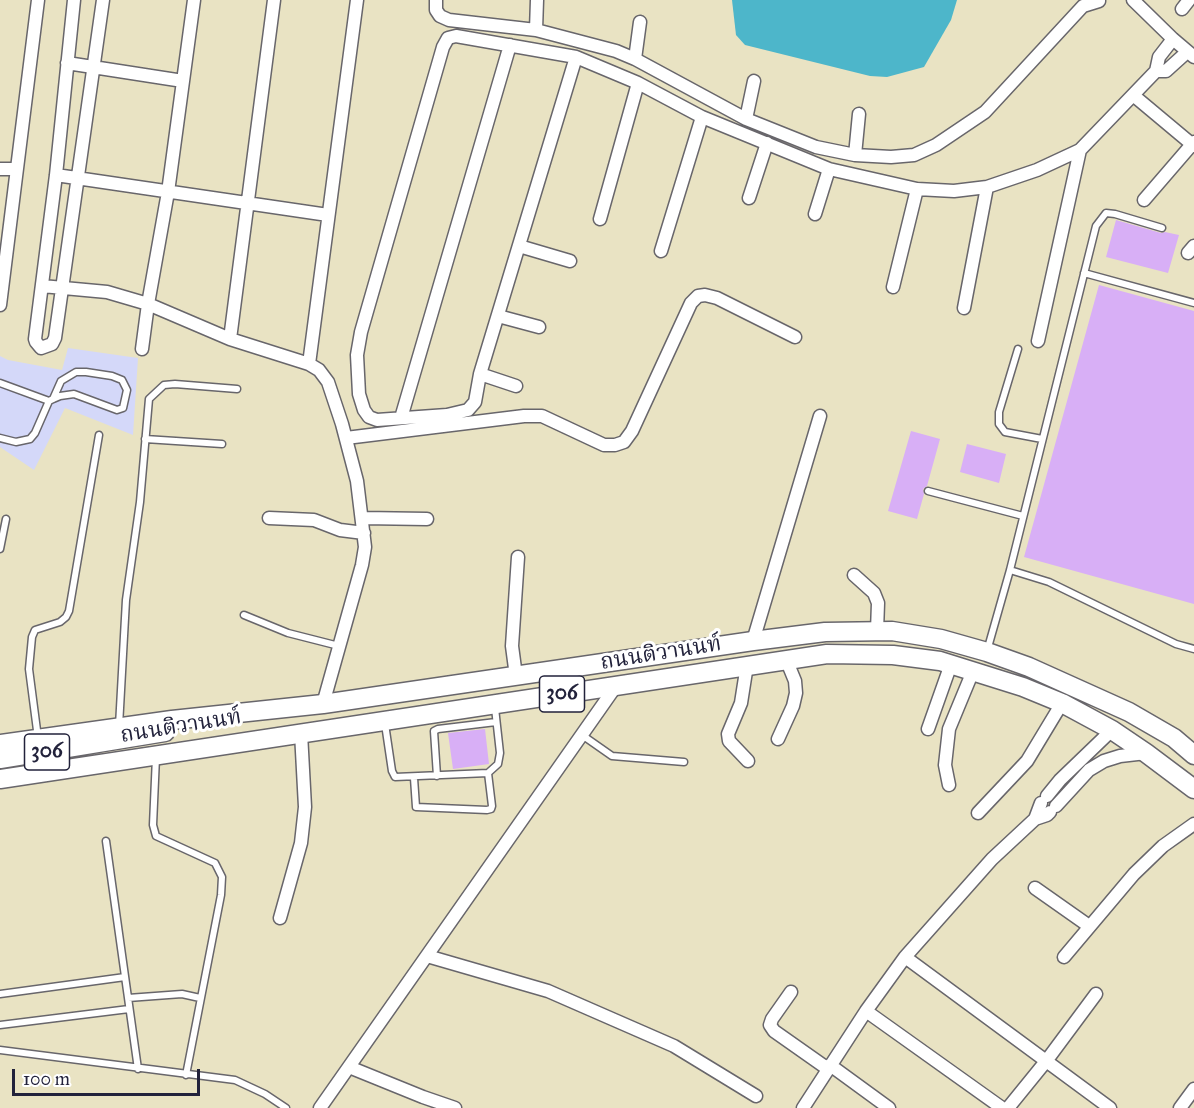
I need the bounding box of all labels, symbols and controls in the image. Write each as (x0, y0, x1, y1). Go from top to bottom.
street label: ถนนติวานนท์ (599, 631, 723, 677)
road number: 306 (540, 676, 584, 712)
street label: ถนนติวานนท์ (119, 704, 243, 750)
road number: 306 (24, 734, 70, 770)
scale bar (15, 1057, 202, 1095)
text: 100 m (23, 1068, 70, 1090)

